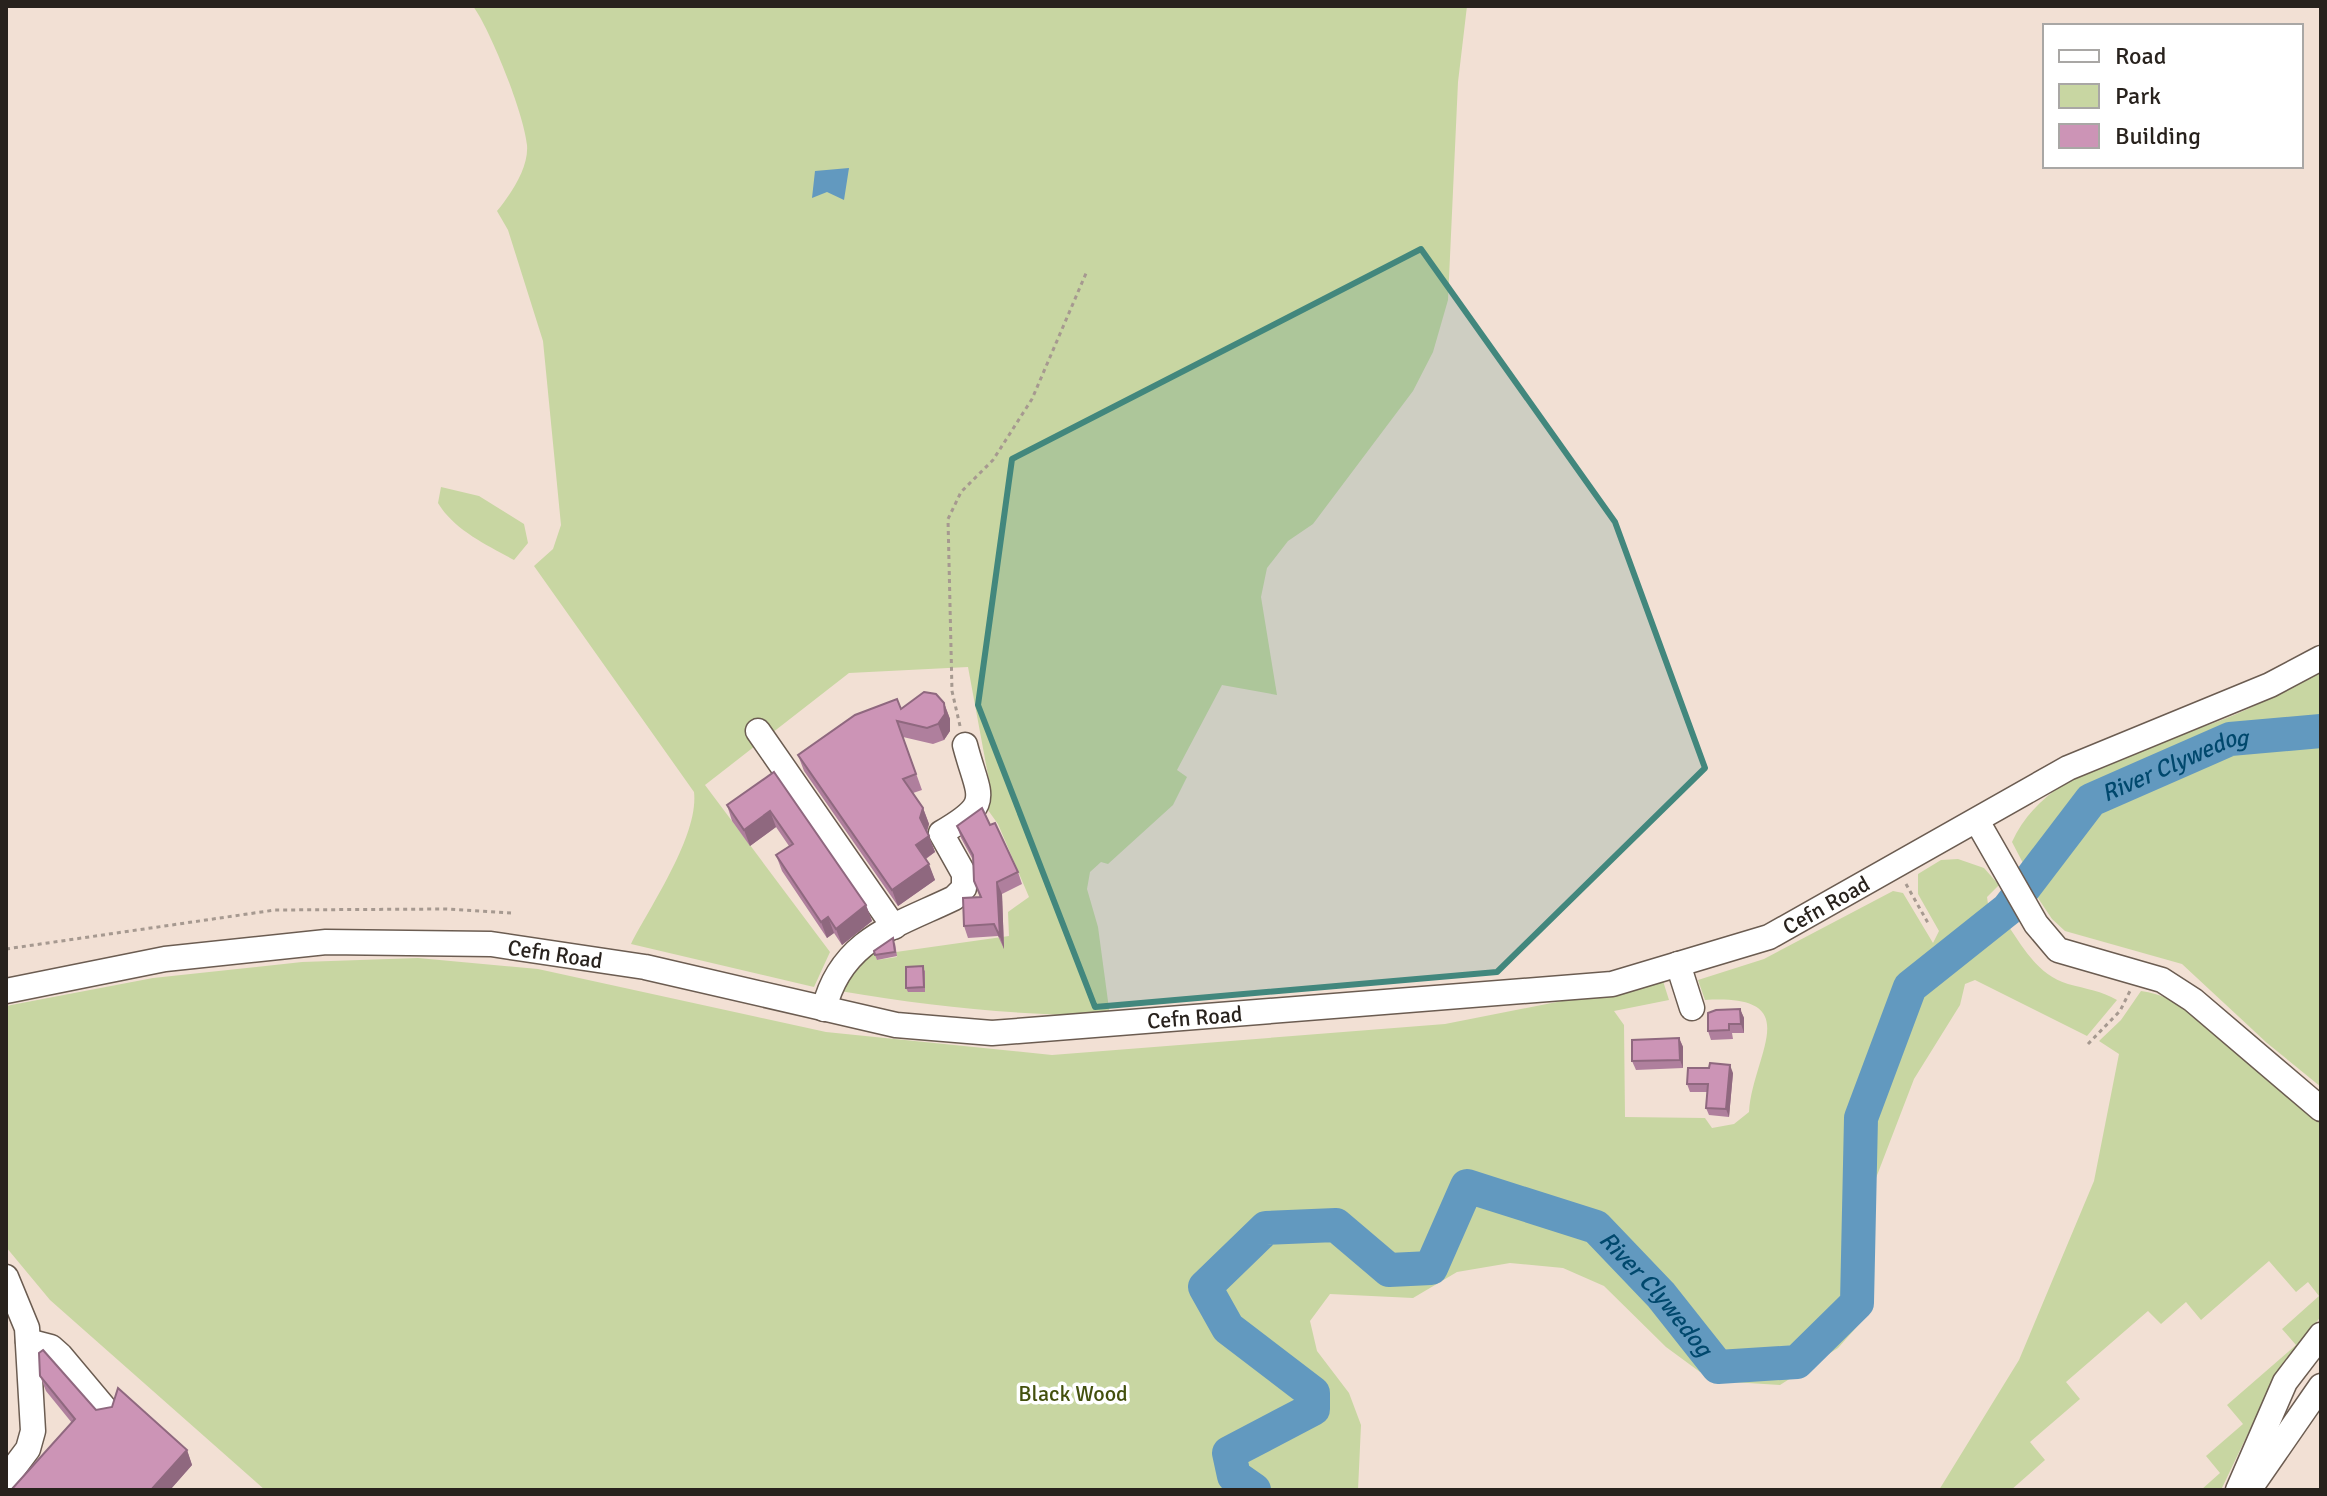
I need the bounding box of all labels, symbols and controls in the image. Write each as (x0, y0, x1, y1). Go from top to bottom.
legend (2043, 24, 2303, 168)
text: Road (2115, 41, 2166, 71)
text: Park (2115, 81, 2161, 111)
text: Building (2115, 121, 2201, 151)
water label: River Clywedog (2097, 722, 2252, 809)
street label: Cefn Road (1778, 870, 1874, 940)
street label: Cefn Road (506, 934, 604, 974)
street label: Cefn Road (1146, 1000, 1243, 1035)
water label: River Clywedog (1593, 1225, 1720, 1364)
park label: Black Wood (1018, 1380, 1128, 1407)

